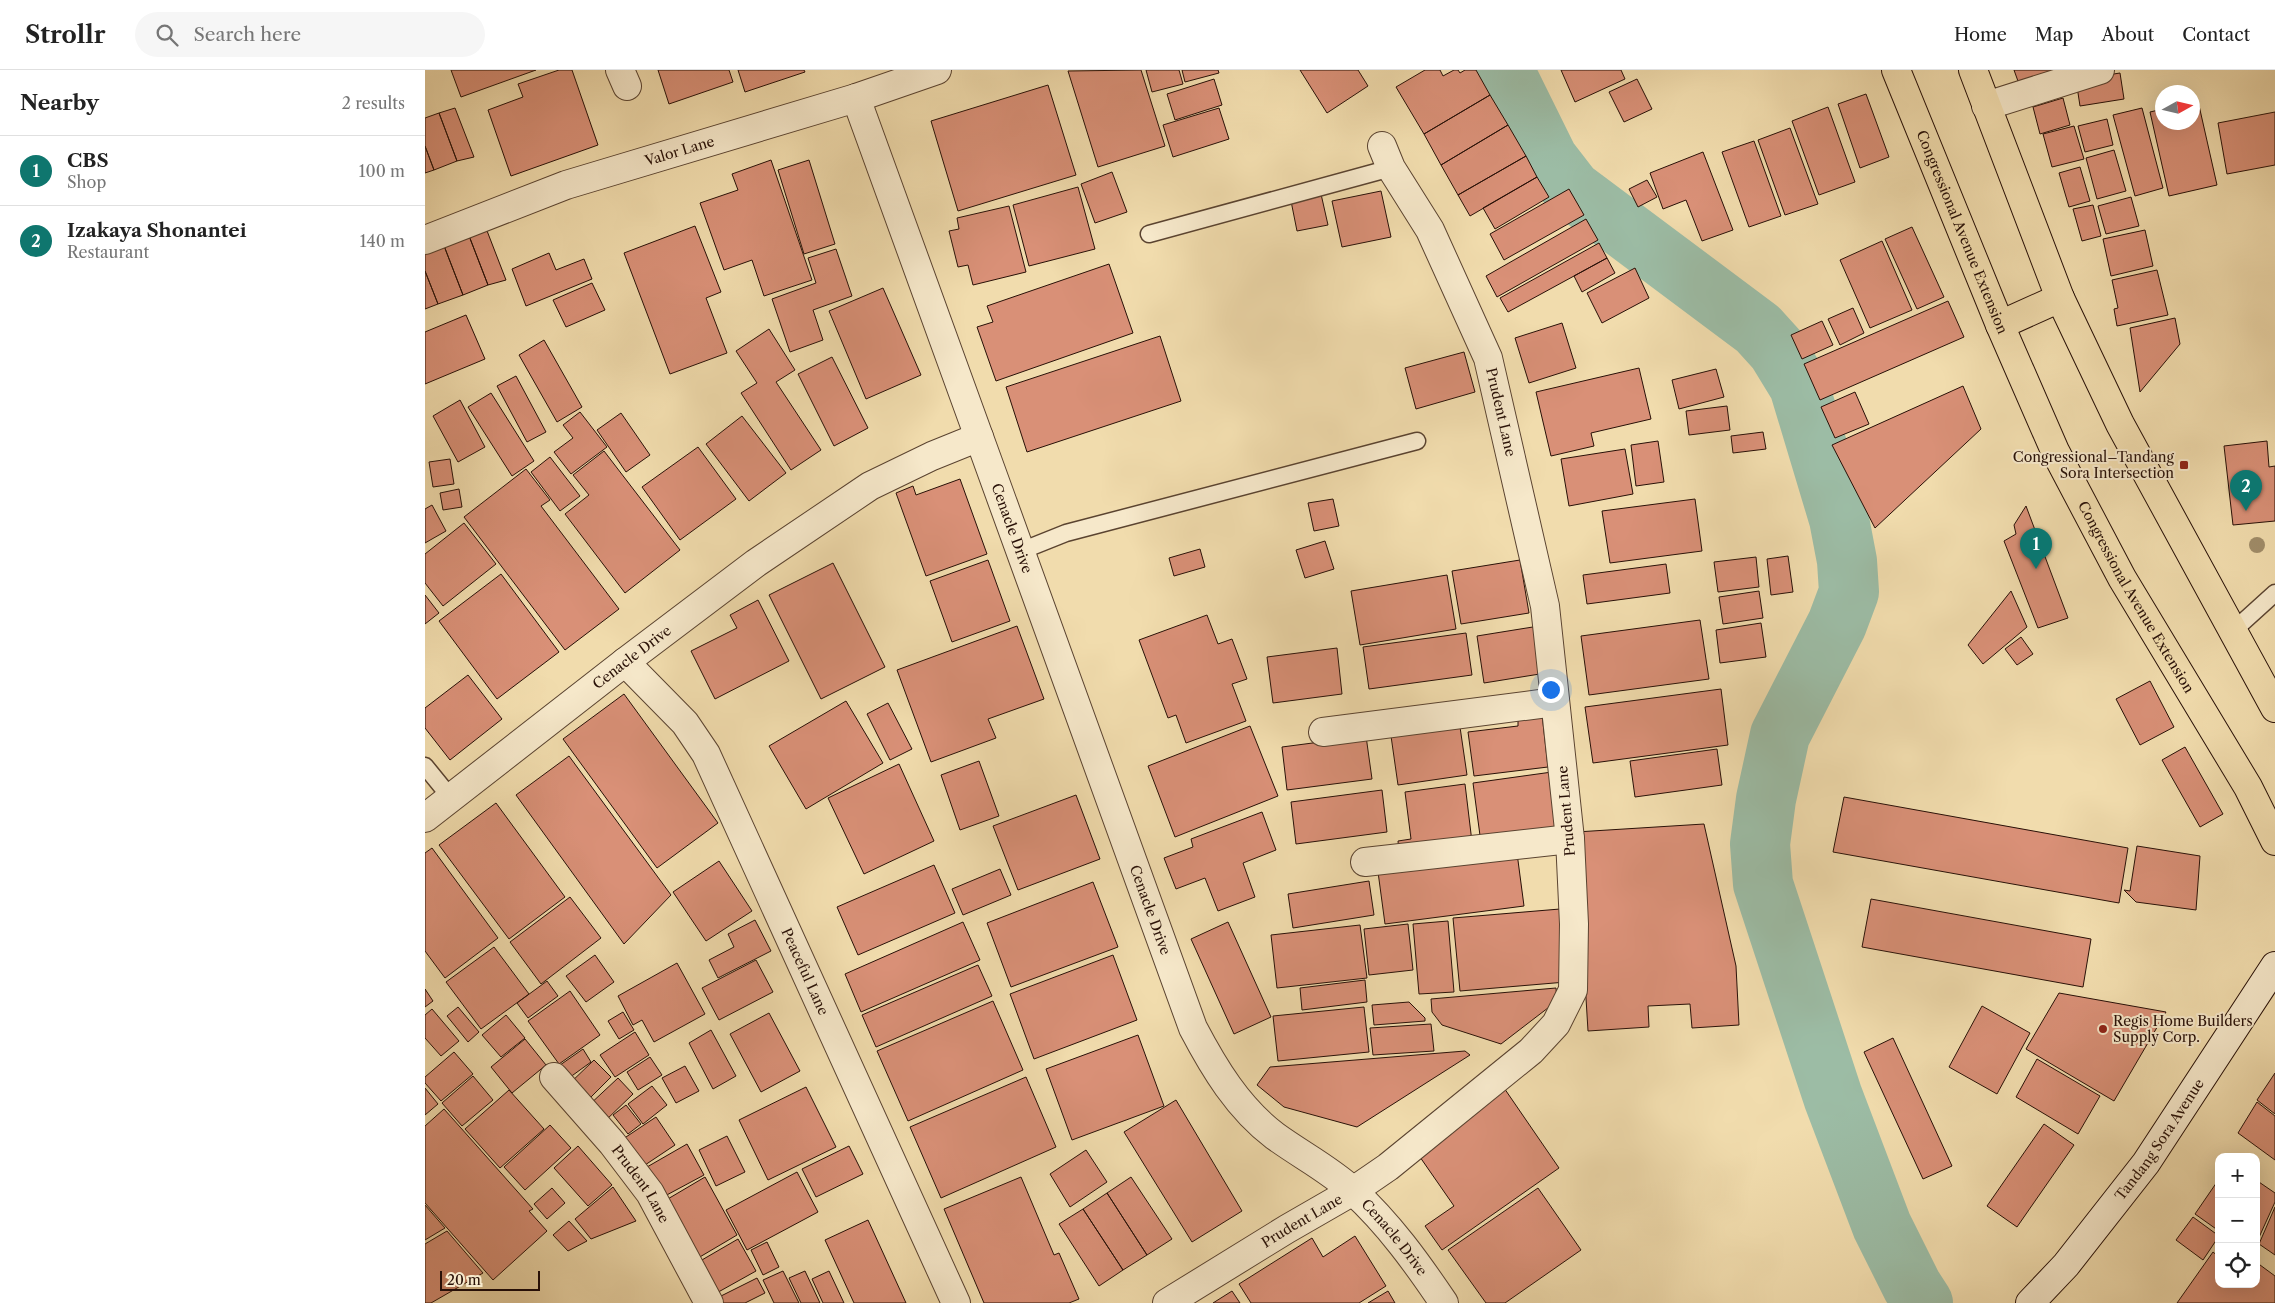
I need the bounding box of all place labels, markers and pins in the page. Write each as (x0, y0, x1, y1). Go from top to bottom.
place label: Congressional–Tandang Sora Intersection (2013, 448, 2175, 482)
marker: Congressional–Tandang Sora Intersection (2178, 459, 2190, 471)
pin: 2 (2230, 470, 2262, 511)
pin: 1 (2020, 528, 2052, 569)
place label: Regis Home Builders Supply Corp. (2113, 1012, 2253, 1046)
marker: Regis Home Builders Supply Corp. (2097, 1023, 2109, 1035)

